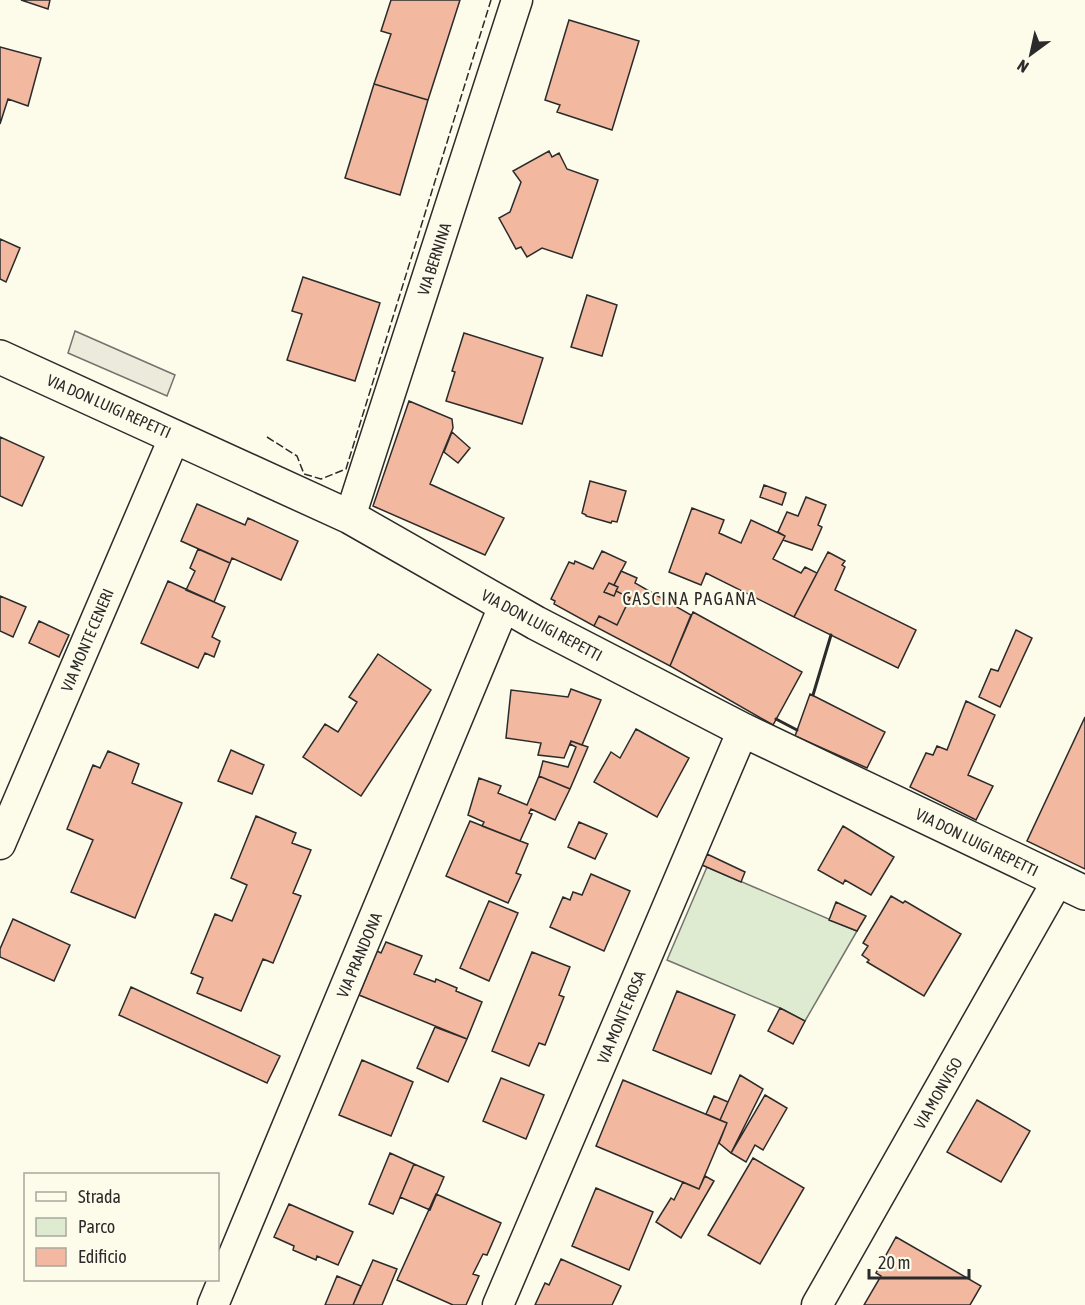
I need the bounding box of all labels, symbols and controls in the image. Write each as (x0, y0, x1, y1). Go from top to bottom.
north arrow (1001, 24, 1061, 84)
text: N (1014, 56, 1032, 77)
street label: VIA BERNINA (414, 220, 454, 298)
street label: VIA DON LUIGI REPETTI (44, 371, 174, 441)
street label: VIA MONTE CENERI (57, 586, 117, 694)
street label: VIA DON LUIGI REPETTI (479, 586, 605, 664)
district label: CASCINA PAGANA (623, 588, 757, 609)
street label: VIA DON LUIGI REPETTI (913, 805, 1041, 879)
street label: VIA PRANDONA (333, 910, 385, 1000)
street label: VIA MONTE ROSA (593, 968, 649, 1066)
street label: VIA MONVISO (910, 1054, 966, 1132)
legend (24, 1173, 219, 1281)
text: Strada (78, 1186, 121, 1207)
text: Parco (78, 1216, 115, 1237)
scale bar (869, 1242, 970, 1280)
text: Edificio (78, 1246, 127, 1267)
text: 20 m (878, 1252, 910, 1273)

